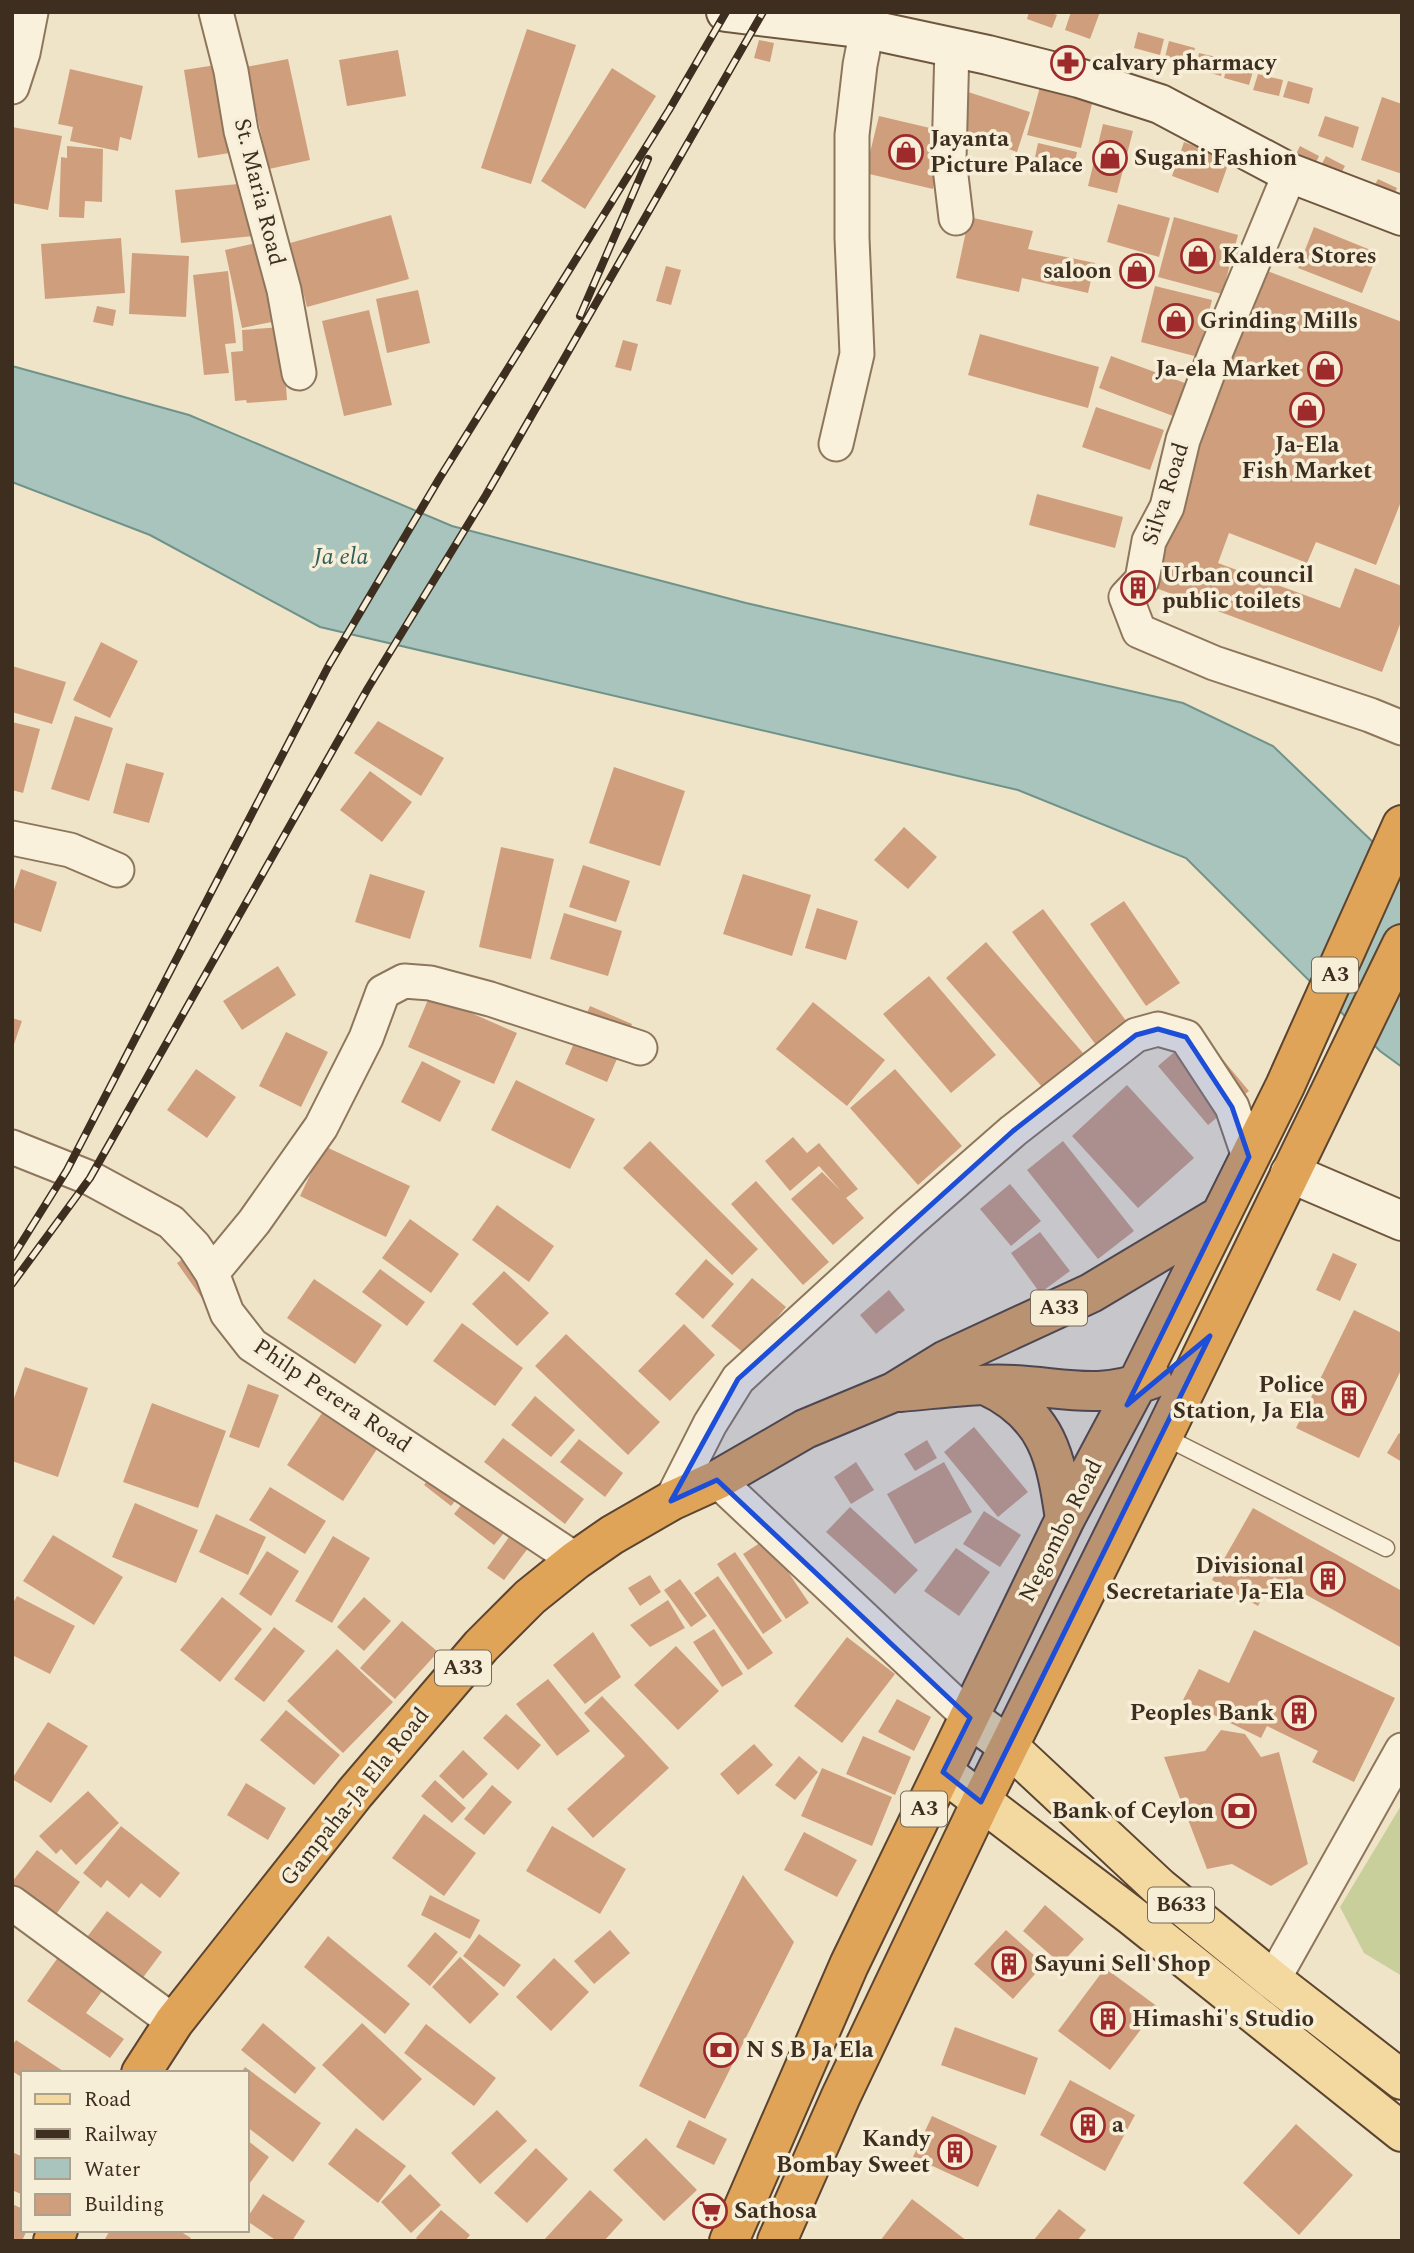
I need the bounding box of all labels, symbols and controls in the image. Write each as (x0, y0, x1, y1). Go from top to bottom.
pharmacy icon: calvary pharmacy (1049, 44, 1087, 82)
place label: calvary pharmacy (1092, 46, 1277, 81)
street label: St. Maria Road (224, 115, 294, 269)
place label: Jayanta Picture Palace (930, 122, 1083, 183)
shop icon: Jayanta Picture Palace (887, 133, 925, 171)
shop icon: Sugani Fashion (1091, 139, 1129, 177)
place label: Sugani Fashion (1134, 141, 1297, 176)
shop icon: Kaldera Stores (1179, 237, 1217, 275)
place label: Kaldera Stores (1222, 239, 1377, 274)
shop icon: saloon (1118, 252, 1156, 290)
place label: saloon (1043, 254, 1112, 289)
shop icon: Grinding Mills (1157, 302, 1195, 340)
place label: Grinding Mills (1200, 304, 1358, 339)
shop icon: Ja-ela Market (1306, 350, 1344, 388)
place label: Ja-ela Market (1155, 352, 1300, 387)
shop icon: Ja-Ela Fish Market (1288, 391, 1326, 429)
place label: Ja-Ela Fish Market (1242, 428, 1372, 489)
street label: Silva Road (1133, 438, 1199, 550)
water label: Ja ela (312, 539, 368, 575)
place label: Urban council public toilets (1162, 558, 1314, 619)
building icon: Urban council public toilets (1119, 569, 1157, 607)
road number: A3 (1312, 958, 1358, 992)
road number: A33 (1031, 1290, 1087, 1326)
street label: Philp Perera Road (246, 1330, 418, 1462)
place label: Police Station, Ja Ela (1173, 1368, 1324, 1429)
building icon: Police Station, Ja Ela (1330, 1379, 1368, 1417)
street label: Negombo Road (1010, 1453, 1112, 1609)
place label: Divisional Secretariate Ja-Ela (1106, 1549, 1304, 1610)
building icon: Divisional Secretariate Ja-Ela (1309, 1560, 1347, 1598)
road number: A33 (435, 1650, 491, 1686)
building icon: Peoples Bank (1280, 1694, 1318, 1732)
place label: Peoples Bank (1130, 1696, 1274, 1731)
street label: Gampaha-Ja Ela Road (272, 1700, 438, 1894)
road number: A3 (901, 1792, 947, 1826)
bank icon: Bank of Ceylon (1220, 1792, 1258, 1830)
place label: Bank of Ceylon (1052, 1794, 1214, 1829)
road number: B633 (1148, 1888, 1214, 1923)
building icon: Sayuni Sell Shop (990, 1945, 1028, 1983)
place label: Sayuni Sell Shop (1034, 1947, 1211, 1982)
building icon: Himashi's Studio (1089, 2000, 1127, 2038)
place label: Himashi's Studio (1132, 2002, 1314, 2037)
bank icon: N S B Ja Ela (702, 2031, 740, 2069)
place label: N S B Ja Ela (746, 2033, 874, 2068)
legend (21, 2071, 248, 2232)
text: Road (84, 2084, 131, 2116)
building icon: a (1069, 2106, 1107, 2144)
place label: a (1112, 2108, 1124, 2143)
text: Railway (84, 2119, 158, 2151)
place label: Kandy Bombay Sweet (776, 2122, 931, 2183)
building icon: Kandy Bombay Sweet (936, 2133, 974, 2171)
text: Water (84, 2154, 140, 2186)
text: Building (84, 2189, 164, 2221)
supermarket icon: Sathosa (691, 2192, 729, 2230)
place label: Sathosa (734, 2194, 817, 2229)

